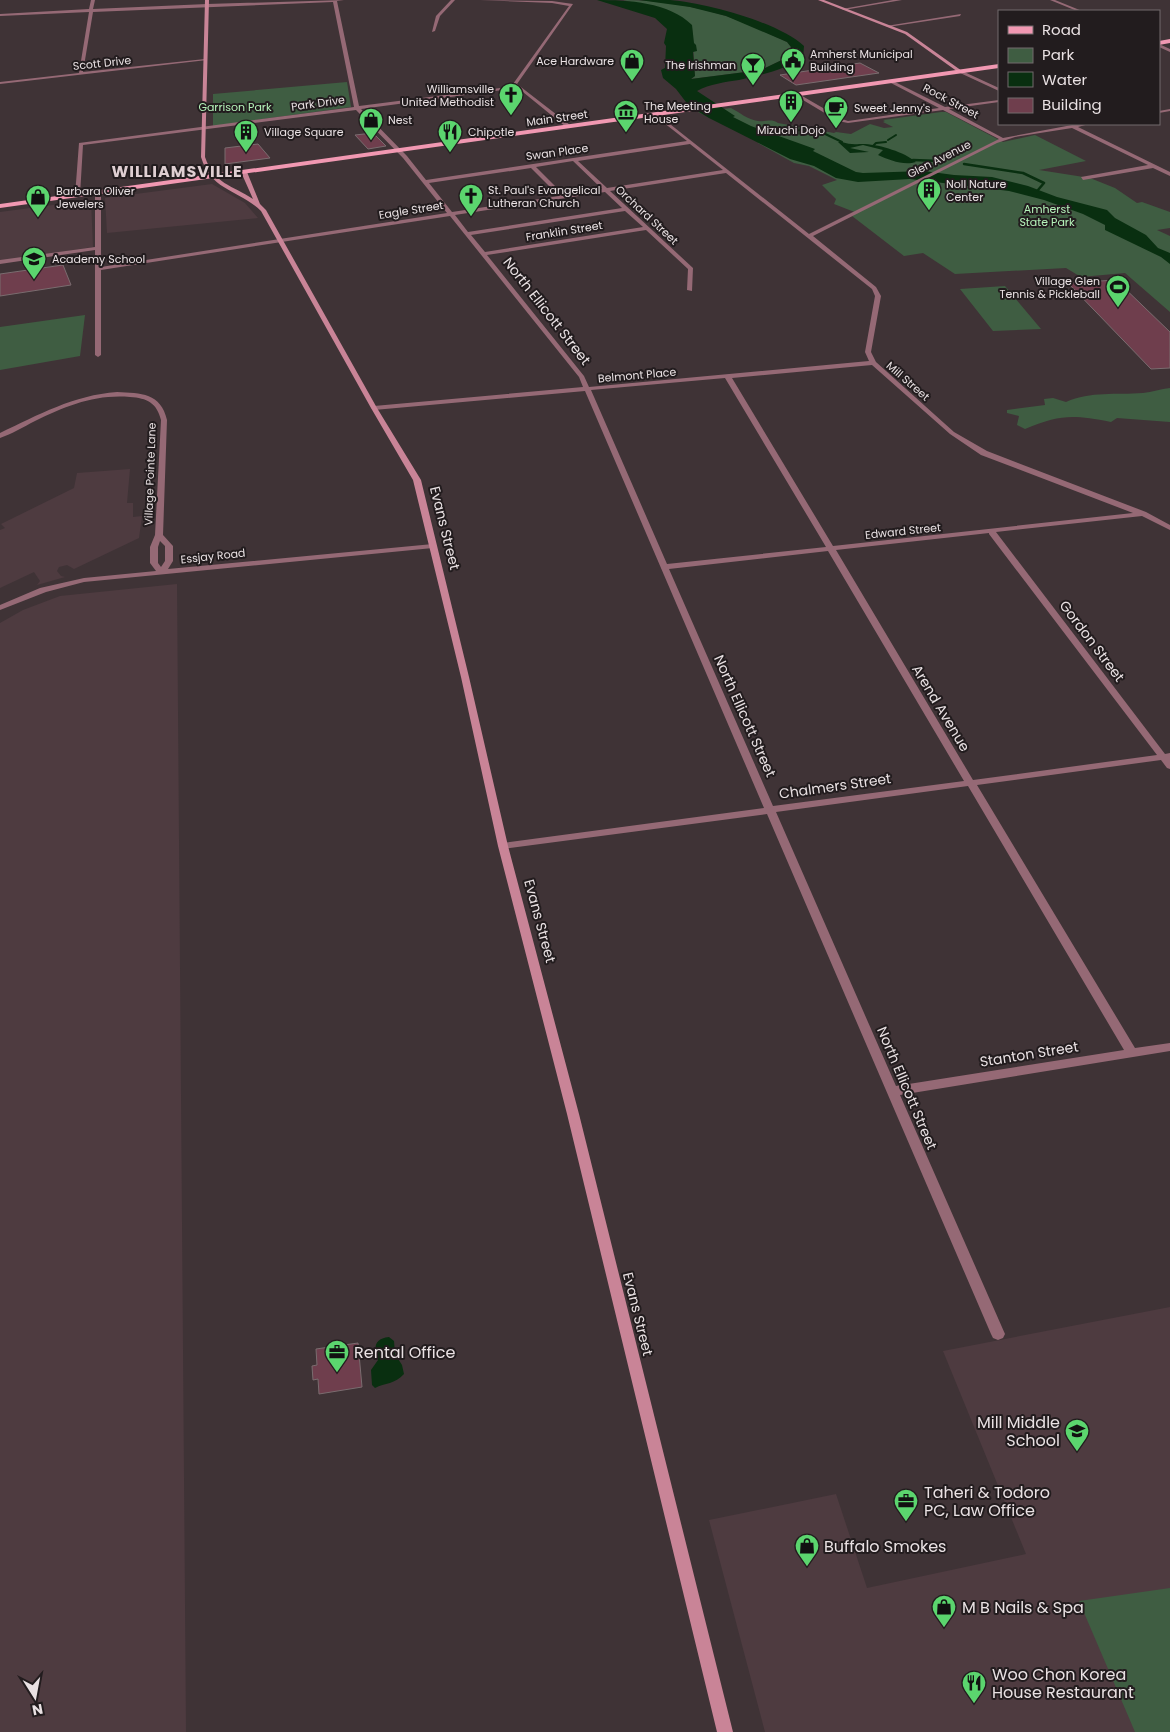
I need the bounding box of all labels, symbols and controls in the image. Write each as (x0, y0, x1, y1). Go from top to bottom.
legend (998, 10, 1160, 125)
text: Road (1042, 19, 1081, 40)
text: Park (1042, 44, 1074, 65)
place label: Amherst Municipal Building (810, 46, 913, 75)
public building icon: Amherst Municipal Building (780, 47, 806, 81)
shop icon: Ace Hardware (619, 48, 645, 82)
street label: Scott Drive (72, 52, 132, 74)
bar icon: The Irishman (740, 52, 766, 86)
place label: Ace Hardware (536, 53, 614, 69)
place label: The Irishman (665, 57, 736, 73)
text: Water (1042, 69, 1088, 90)
street label: Rock Street (920, 80, 982, 122)
place label: Williamsville United Methodist (401, 81, 494, 110)
church icon: Williamsville United Methodist (498, 82, 524, 116)
building icon: Mizuchi Dojo (778, 89, 804, 123)
street label: Park Drive (290, 91, 346, 115)
text: Building (1042, 94, 1102, 115)
cafe icon: Sweet Jenny's (823, 95, 849, 129)
place label: The Meeting House (644, 98, 711, 127)
park label: Garrison Park (198, 99, 272, 115)
museum icon: The Meeting House (613, 99, 639, 133)
place label: Sweet Jenny's (854, 100, 931, 116)
street label: Main Street (525, 106, 589, 130)
shop icon: Nest (358, 107, 384, 141)
place label: Nest (388, 112, 412, 128)
building icon: Village Square (233, 119, 259, 153)
restaurant icon: Chipotle (437, 119, 463, 153)
place label: Mizuchi Dojo (757, 122, 825, 138)
place label: Village Square (264, 124, 344, 140)
place label: Chipotle (468, 124, 514, 140)
street label: Glen Avenue (904, 136, 974, 182)
street label: Swan Place (525, 140, 589, 164)
district label: WILLIAMSVILLE (111, 160, 243, 183)
place label: Noll Nature Center (946, 176, 1006, 205)
building icon: Noll Nature Center (916, 177, 942, 211)
place label: St. Paul's Evangelical Lutheran Church (488, 182, 600, 211)
street label: Orchard Street (612, 182, 682, 248)
place label: Barbara Oliver Jewelers (56, 183, 135, 212)
church icon: St. Paul's Evangelical Lutheran Church (458, 183, 484, 217)
shop icon: Barbara Oliver Jewelers (25, 184, 51, 218)
street label: Eagle Street (378, 197, 444, 223)
park label: Amherst State Park (1019, 201, 1075, 230)
street label: Franklin Street (525, 217, 603, 245)
school or university icon: Academy School (21, 246, 47, 280)
place label: Academy School (52, 251, 145, 267)
street label: North Ellicott Street (499, 253, 595, 369)
place label: Village Glen Tennis & Pickleball (999, 273, 1100, 302)
sports icon: Village Glen Tennis & Pickleball (1105, 274, 1131, 308)
street label: Mill Street (883, 358, 933, 404)
street label: Belmont Place (597, 364, 677, 386)
street label: Village Pointe Lane (140, 422, 160, 526)
street label: Evans Street (425, 484, 465, 572)
street label: Edward Street (864, 519, 942, 543)
street label: Essjay Road (180, 545, 246, 567)
street label: Gordon Street (1055, 596, 1129, 686)
street label: North Ellicott Street (709, 652, 781, 780)
street label: Arend Avenue (907, 661, 975, 755)
street label: Chalmers Street (778, 768, 892, 804)
street label: Evans Street (519, 877, 561, 965)
street label: North Ellicott Street (872, 1023, 942, 1153)
street label: Stanton Street (978, 1036, 1080, 1072)
street label: Evans Street (618, 1270, 658, 1358)
office icon: Rental Office (324, 1339, 350, 1373)
place label: Rental Office (354, 1341, 455, 1364)
place label: Mill Middle School (977, 1411, 1060, 1452)
school or university icon: Mill Middle School (1064, 1418, 1090, 1452)
place label: Taheri & Todoro PC, Law Office (924, 1481, 1050, 1522)
office icon: Taheri & Todoro PC, Law Office (893, 1488, 919, 1522)
shop icon: Buffalo Smokes (794, 1533, 820, 1567)
place label: Buffalo Smokes (824, 1535, 946, 1558)
shop icon: M B Nails & Spa (931, 1594, 957, 1628)
place label: M B Nails & Spa (962, 1596, 1084, 1619)
place label: Woo Chon Korea House Restaurant (992, 1663, 1134, 1704)
restaurant icon: Woo Chon Korea House Restaurant (961, 1670, 987, 1704)
north arrow (10, 1672, 60, 1722)
text: N (30, 1699, 45, 1721)

